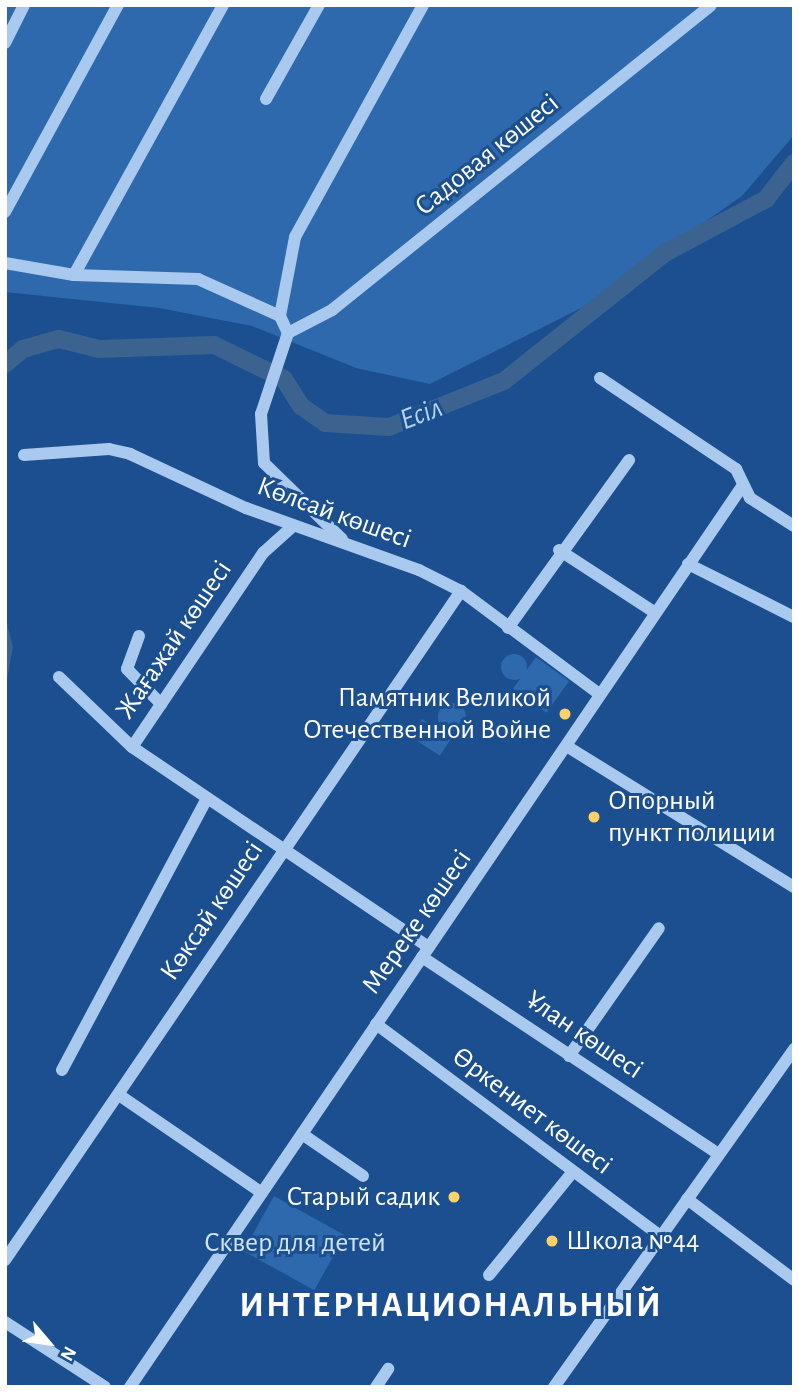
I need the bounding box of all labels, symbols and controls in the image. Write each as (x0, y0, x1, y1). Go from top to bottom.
street label: Садовая көшесі (408, 87, 566, 223)
water label: Есіл (395, 390, 447, 438)
street label: Көлсай көшесі (252, 470, 416, 556)
street label: Жағажай көшесі (109, 554, 239, 726)
place label: Памятник Великой Отечественной Войне (303, 681, 551, 747)
marker: Памятник Великой Отечественной Войне (557, 706, 573, 722)
place label: Опорный пункт полиции (608, 784, 776, 850)
marker: Опорный пункт полиции (586, 809, 602, 825)
street label: Көксай көшесі (153, 835, 271, 987)
street label: Мереке көшесі (355, 843, 479, 1001)
street label: Ұлан көшесі (519, 983, 649, 1087)
street label: Өркениет көшесі (445, 1040, 619, 1182)
place label: Старый садик (286, 1180, 440, 1214)
marker: Старый садик (446, 1189, 462, 1205)
place label: Школа №44 (566, 1224, 699, 1258)
park label: Сквер для детей (204, 1226, 386, 1260)
marker: Школа №44 (544, 1233, 560, 1249)
district label: ИНТЕРНАЦИОНАЛЬНЫЙ (241, 1285, 661, 1327)
north arrow (14, 1308, 84, 1378)
text: N (56, 1343, 79, 1364)

